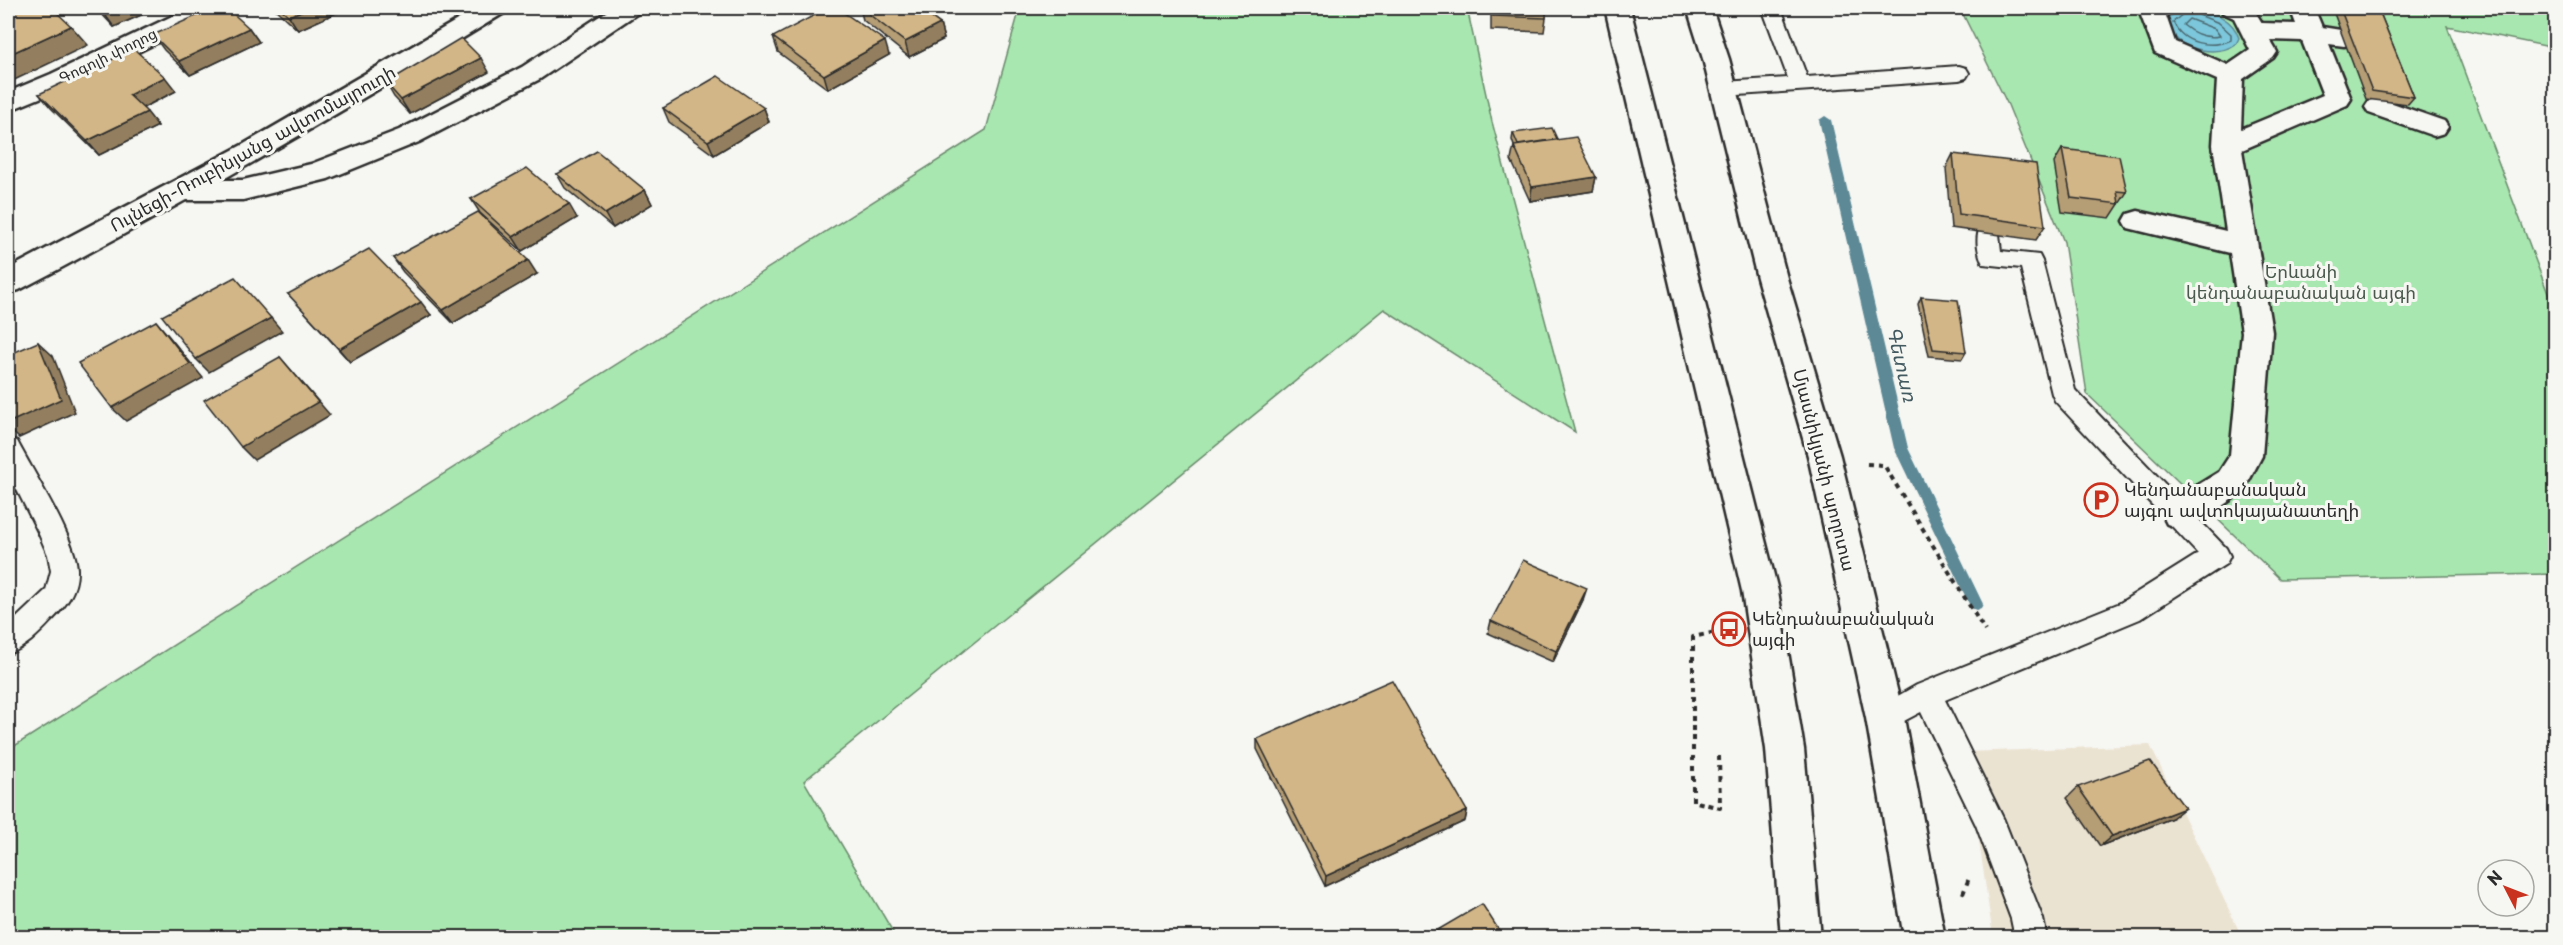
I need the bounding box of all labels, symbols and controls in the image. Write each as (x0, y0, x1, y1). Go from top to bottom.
street label: Գոգոլի փողոց (54, 21, 160, 88)
street label: Ուլնեցի-Ռուբինյանց ավտոմայրուղի (104, 58, 400, 238)
park label: Երևանի կենդանաբանական այգի (2186, 257, 2416, 305)
water label: Գետառ (1880, 323, 1926, 405)
street label: Մյասնիկյանի պողոտա (1787, 366, 1864, 574)
place label: Կենդանաբանական այգու ավտոկայանատեղի (2124, 475, 2359, 523)
parking icon: Կենդանաբանական այգու ավտոկայանատեղի (2083, 482, 2119, 518)
place label: Կենդանաբանական այգի (1752, 604, 1934, 652)
bus stop icon: Կենդանաբանական այգի (1711, 611, 1747, 647)
north arrow (2476, 858, 2536, 918)
text: N (2481, 865, 2507, 890)

